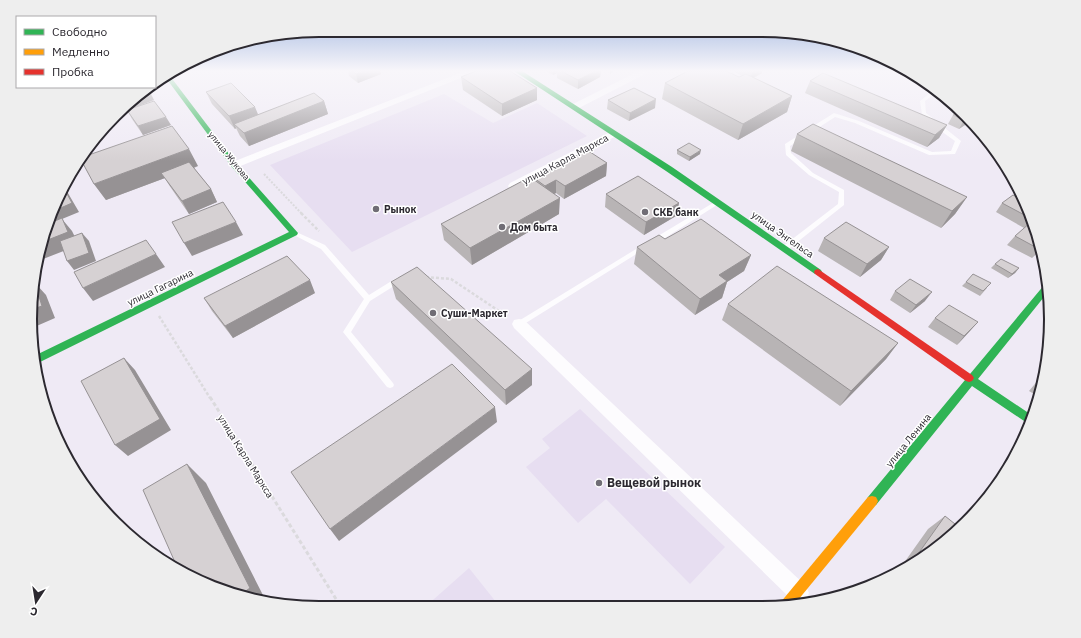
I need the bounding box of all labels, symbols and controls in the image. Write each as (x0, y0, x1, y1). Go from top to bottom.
legend (16, 16, 156, 88)
text: Свободно (52, 24, 108, 39)
text: Медленно (52, 44, 110, 59)
text: Пробка (52, 64, 94, 79)
street label: улица Жукова (206, 129, 253, 183)
street label: улица Карла Маркса (520, 131, 611, 188)
place label: Рынок (384, 203, 416, 216)
marker: Рынок (371, 204, 381, 214)
place label: СКБ банк (653, 206, 699, 219)
marker: СКБ банк (640, 207, 650, 217)
street label: улица Энгельса (749, 208, 817, 261)
place label: Дом быта (510, 221, 558, 234)
marker: Дом быта (497, 222, 507, 232)
street label: улица Гагарина (125, 266, 196, 309)
place label: Суши-Маркет (441, 307, 508, 320)
marker: Суши-Маркет (428, 308, 438, 318)
street label: улица Ленина (883, 410, 934, 470)
street label: улица Карла Маркса (215, 412, 277, 501)
place label: Вещевой рынок (607, 475, 701, 490)
marker: Вещевой рынок (594, 478, 604, 488)
north arrow (16, 582, 56, 622)
text: С (29, 604, 39, 619)

